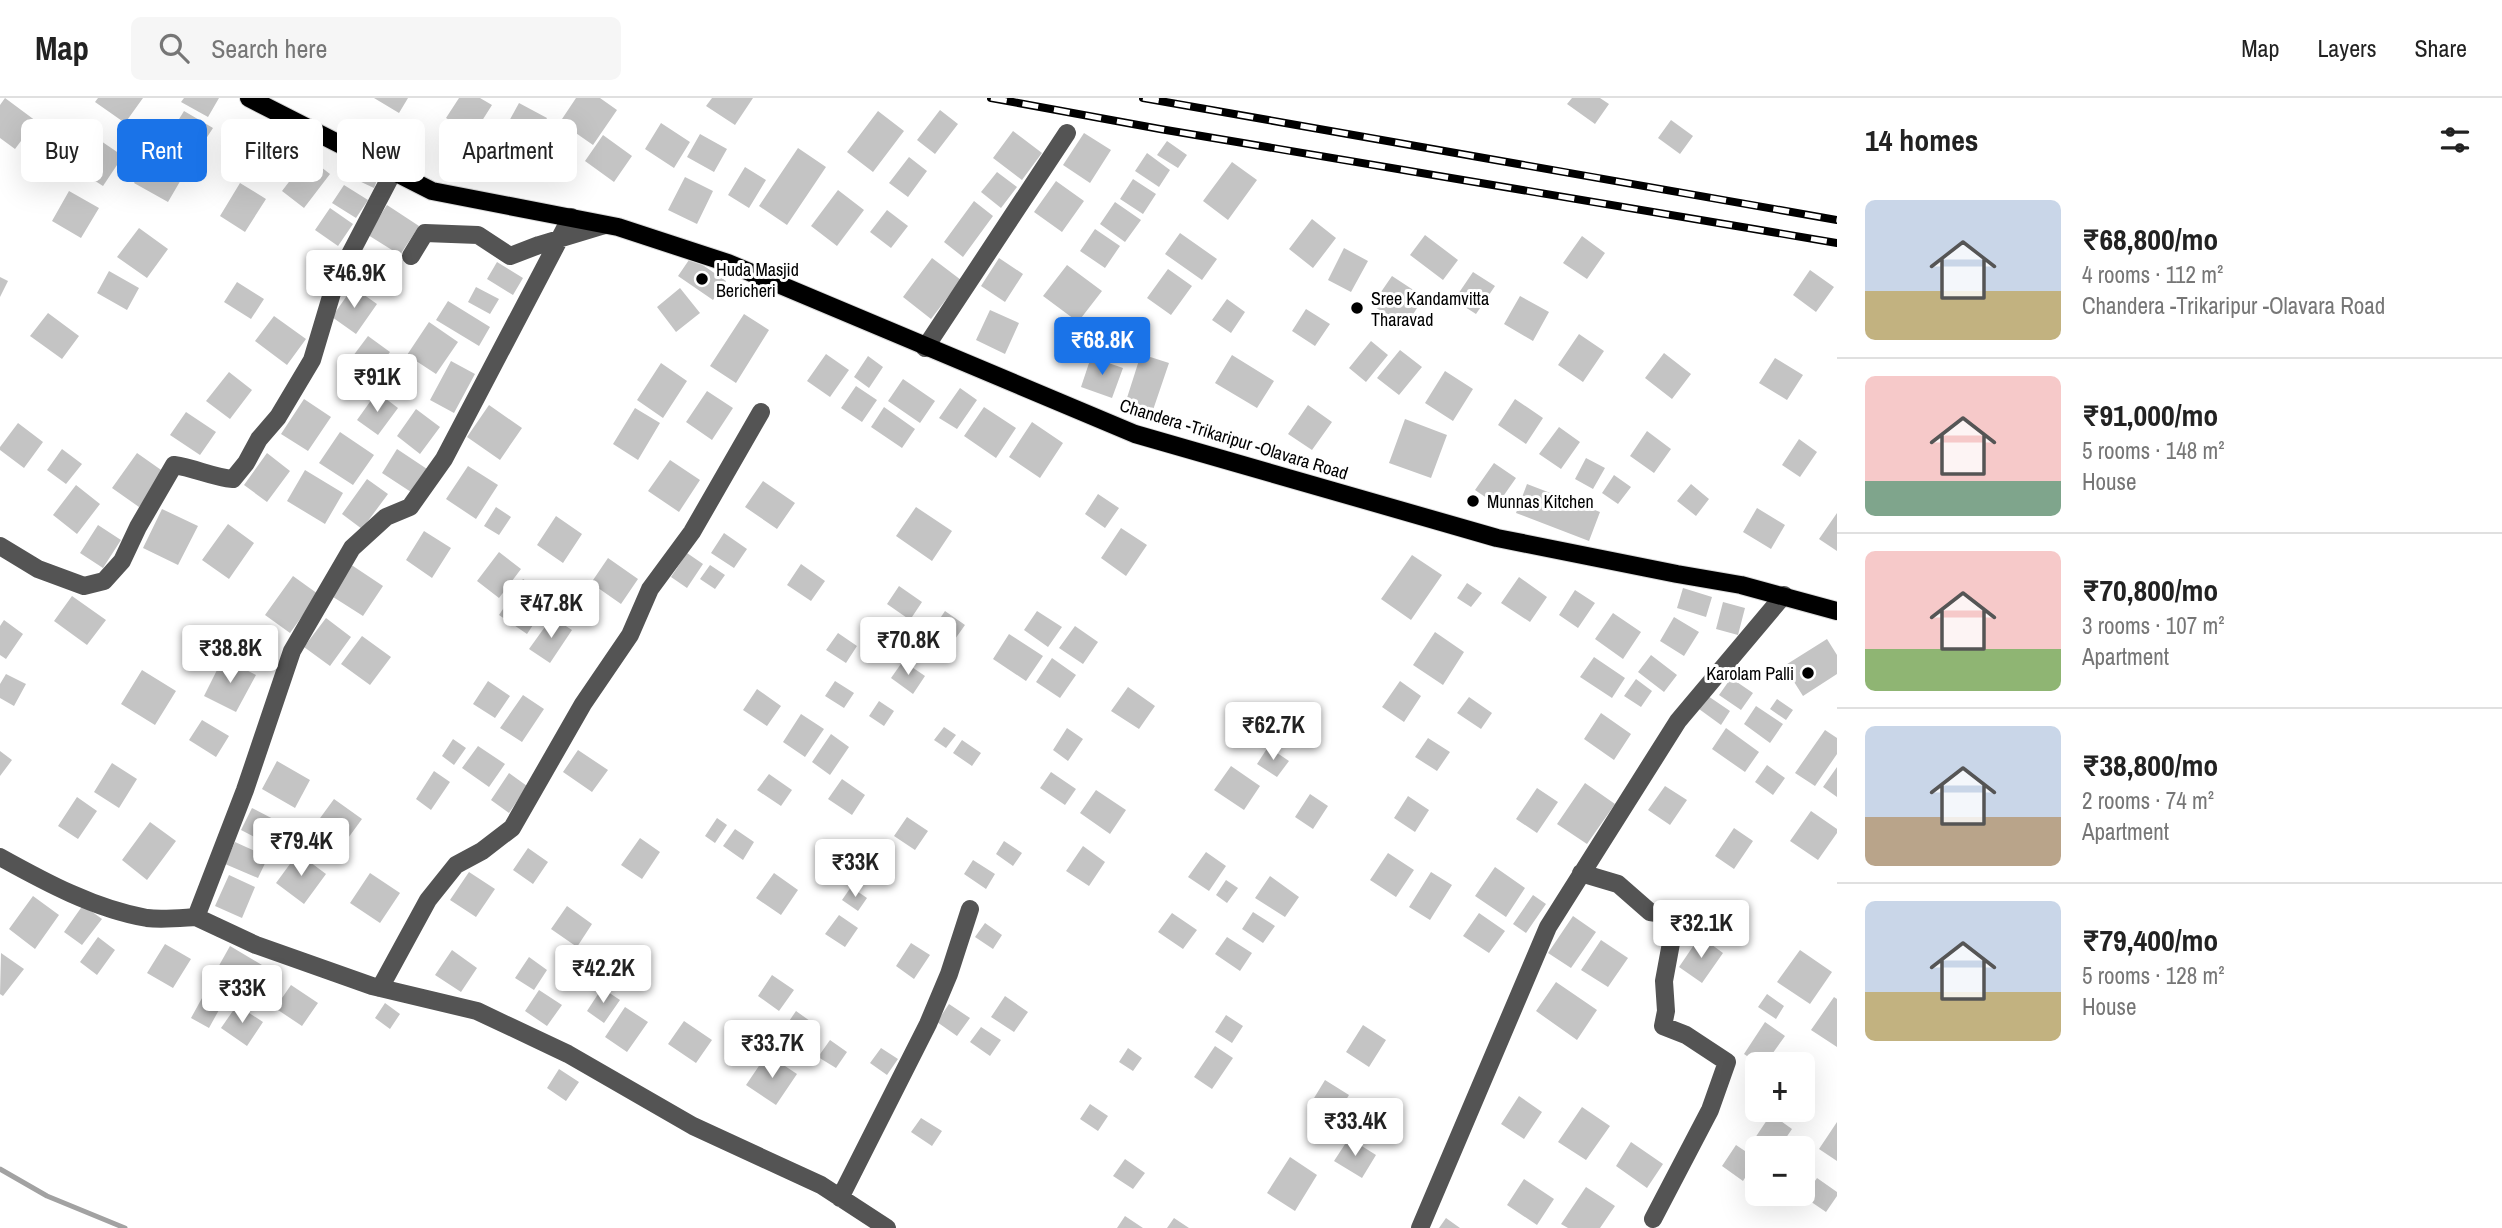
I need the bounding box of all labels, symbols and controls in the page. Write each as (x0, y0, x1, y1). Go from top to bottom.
search box (131, 17, 621, 80)
text: Map (35, 26, 89, 70)
icon: search (155, 29, 193, 67)
text: Search here (211, 31, 327, 66)
text: Map (2241, 32, 2279, 64)
text: Layers (2317, 32, 2376, 64)
text: Share (2414, 32, 2467, 64)
chip: Buy (21, 119, 103, 182)
chip: Rent (117, 119, 207, 182)
chip: Filters (221, 119, 323, 182)
chip: New (337, 119, 425, 182)
chip: Apartment (439, 119, 577, 182)
text: 14 homes (1865, 120, 1979, 160)
icon: filters (2436, 121, 2474, 159)
text: ₹68,800/mo (2082, 219, 2218, 259)
icon: home (1921, 228, 2005, 312)
pin: ₹46.9K (297, 250, 411, 310)
text: ₹46.9K (322, 257, 386, 288)
place label: Huda Masjid Bericheri (716, 257, 799, 303)
text: 4 rooms · 112 m² (2082, 259, 2223, 290)
marker: Huda Masjid Bericheri (694, 271, 710, 287)
place label: Sree Kandamvitta Tharavad (1371, 286, 1489, 332)
text: Chandera -Trikaripur -Olavara Road (2082, 290, 2385, 321)
marker: Sree Kandamvitta Tharavad (1349, 300, 1365, 316)
pin: ₹68.8K (1045, 317, 1159, 377)
text: ₹68.8K (1070, 324, 1134, 355)
pin: ₹91K (336, 354, 418, 414)
text: ₹91K (353, 361, 401, 392)
street label: Chandera -Trikaripur -Olavara Road (1117, 392, 1351, 486)
text: ₹91,000/mo (2082, 395, 2218, 435)
icon: home (1921, 404, 2005, 488)
text: 5 rooms · 148 m² (2082, 435, 2225, 466)
text: House (2082, 466, 2137, 497)
place label: Munnas Kitchen (1487, 489, 1594, 514)
marker: Munnas Kitchen (1465, 493, 1481, 509)
text: ₹70,800/mo (2082, 570, 2218, 610)
icon: home (1921, 579, 2005, 663)
pin: ₹47.8K (494, 580, 608, 640)
text: ₹47.8K (519, 587, 583, 618)
text: 3 rooms · 107 m² (2082, 610, 2225, 641)
pin: ₹70.8K (851, 618, 965, 677)
text: ₹70.8K (876, 624, 940, 655)
pin: ₹38.8K (173, 626, 287, 685)
text: ₹38.8K (198, 632, 262, 663)
text: Apartment (2082, 641, 2169, 672)
place label: Karolam Palli (1706, 661, 1794, 686)
marker: Karolam Palli (1800, 665, 1816, 681)
pin: ₹62.7K (1216, 702, 1330, 762)
text: ₹62.7K (1241, 709, 1305, 740)
text: ₹38,800/mo (2082, 745, 2218, 785)
icon: home (1921, 754, 2005, 838)
text: 2 rooms · 74 m² (2082, 785, 2214, 816)
text: Apartment (2082, 816, 2169, 847)
pin: ₹79.4K (244, 818, 358, 878)
text: ₹79.4K (269, 825, 333, 856)
pin: ₹33K (814, 840, 896, 899)
text: ₹33K (831, 846, 879, 877)
pin: ₹32.1K (1644, 900, 1758, 960)
text: ₹32.1K (1669, 907, 1733, 938)
text: ₹79,400/mo (2082, 920, 2218, 960)
icon: home (1921, 929, 2005, 1013)
pin: ₹42.2K (546, 946, 660, 1005)
text: ₹42.2K (571, 952, 635, 983)
text: 5 rooms · 128 m² (2082, 960, 2225, 991)
pin: ₹33K (201, 965, 283, 1025)
text: ₹33K (218, 972, 266, 1003)
text: House (2082, 991, 2137, 1022)
pin: ₹33.7K (715, 1020, 829, 1080)
text: ₹33.7K (740, 1027, 804, 1058)
map controls (1745, 1052, 1815, 1206)
button: + (1745, 1052, 1815, 1122)
pin: ₹33.4K (1298, 1098, 1412, 1158)
text: ₹33.4K (1323, 1105, 1387, 1136)
button: − (1745, 1136, 1815, 1206)

